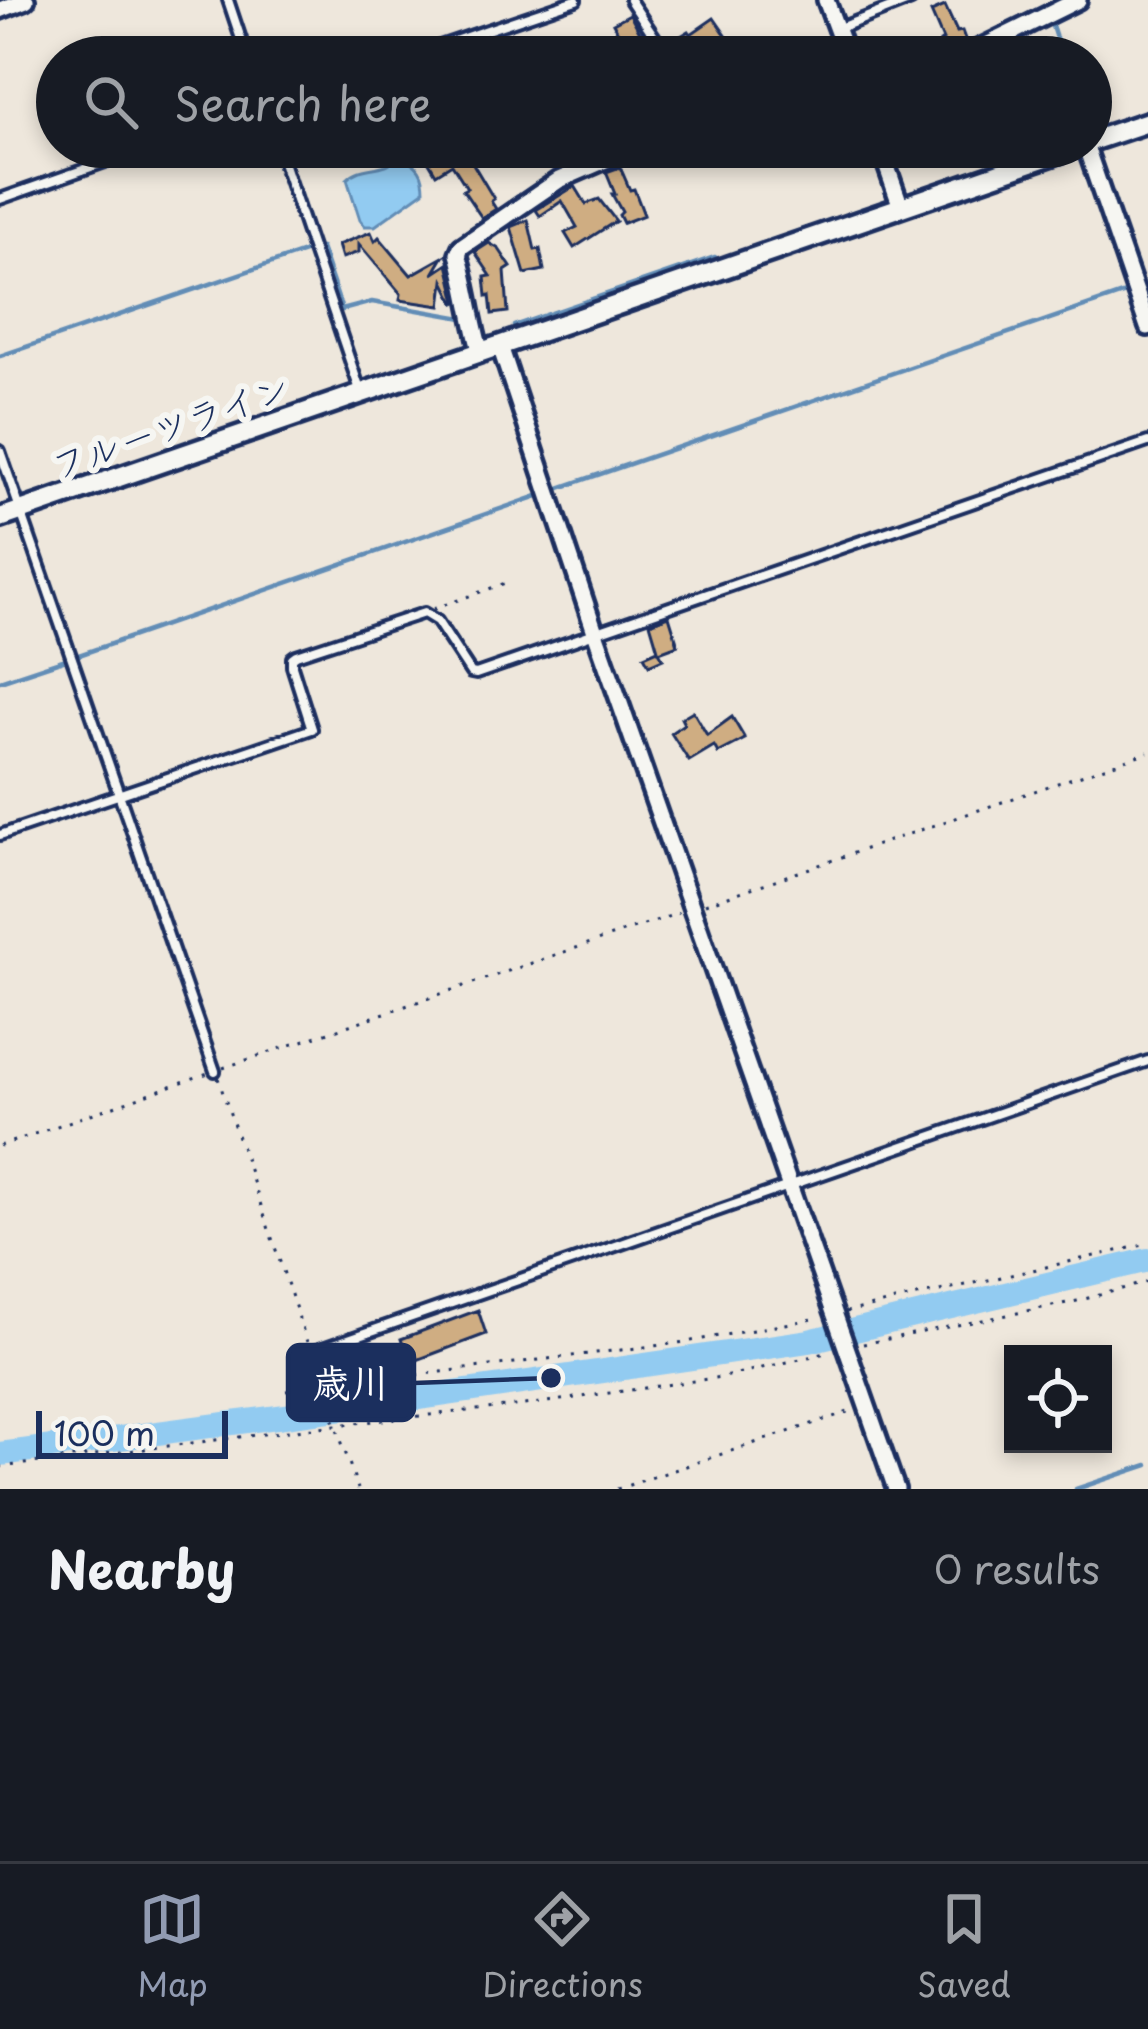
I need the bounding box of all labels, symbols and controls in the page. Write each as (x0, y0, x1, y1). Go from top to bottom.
search box (36, 36, 1112, 168)
text: Search here (174, 68, 431, 136)
icon: search (78, 69, 144, 135)
street label: フルーツライン (43, 359, 297, 491)
callout: 歳川 (288, 1345, 414, 1420)
map controls (1004, 1345, 1112, 1453)
button: locate (1004, 1345, 1112, 1453)
text: 歳川 (312, 1351, 390, 1410)
scale bar (36, 1405, 228, 1458)
text: 100 m (54, 1407, 155, 1457)
text: Nearby (48, 1529, 235, 1606)
text: 0 results (934, 1538, 1100, 1597)
tab: Map (137, 1886, 208, 2008)
tab: Directions (482, 1886, 643, 2008)
tab: Saved (917, 1886, 1011, 2008)

